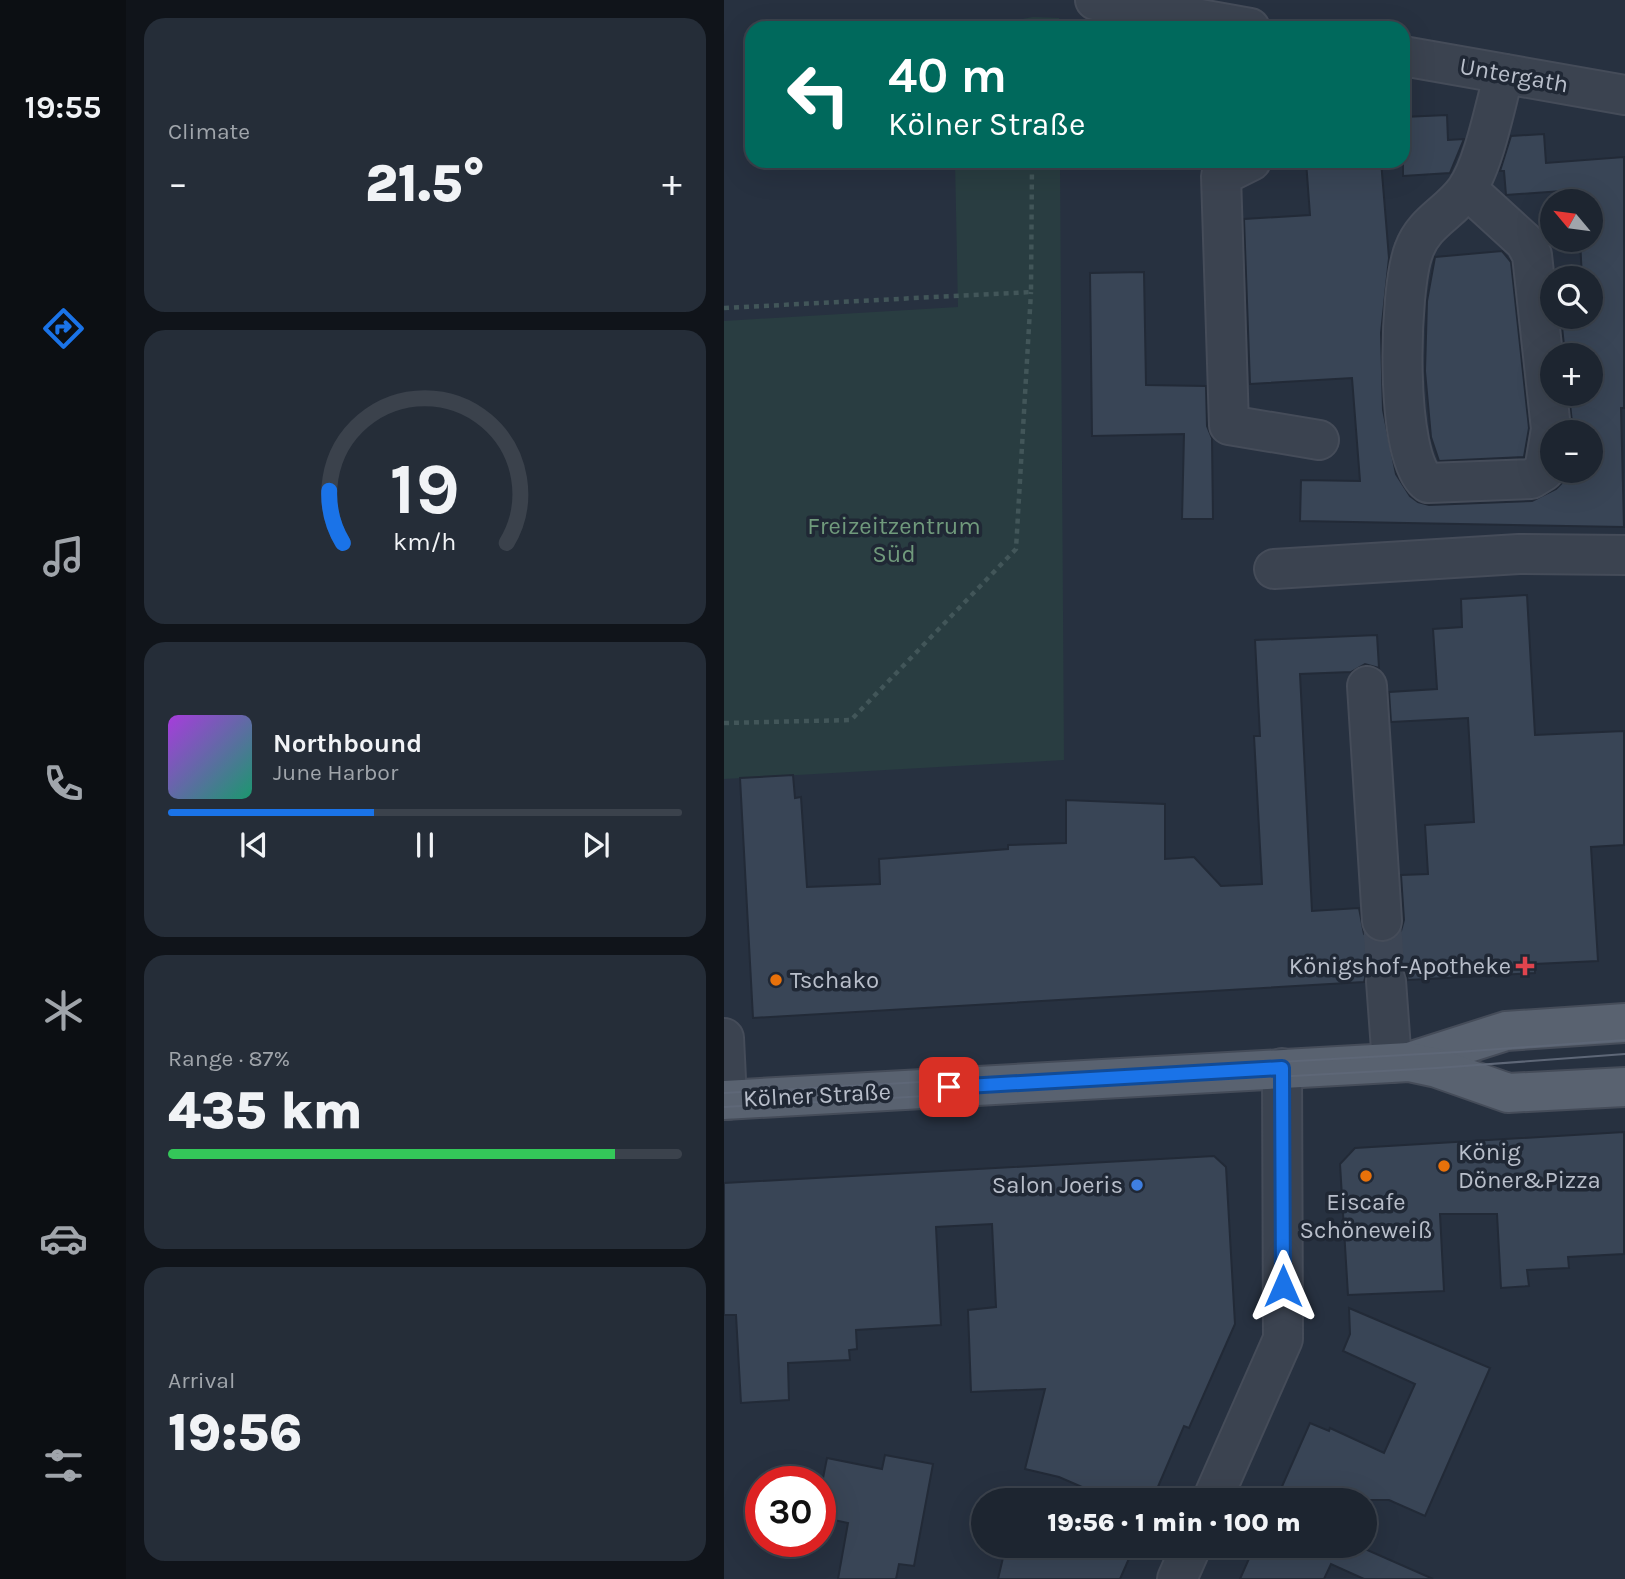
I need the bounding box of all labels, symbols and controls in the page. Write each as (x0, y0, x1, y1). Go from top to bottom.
text: 40 m (888, 47, 1007, 104)
icon: left (773, 49, 864, 140)
street label: Untergath (1457, 52, 1571, 98)
text: 19:55 (25, 89, 101, 126)
text: Kölner Straße (888, 106, 1085, 143)
text: Climate (168, 118, 250, 145)
text: 21.5° (365, 153, 485, 214)
text: − (168, 161, 188, 206)
text: + (662, 161, 682, 206)
north arrow (1540, 189, 1602, 252)
map controls (1540, 189, 1603, 483)
button: search (1540, 266, 1603, 329)
icon: directions (39, 304, 88, 353)
button: + (1540, 343, 1603, 406)
button: − (1540, 420, 1603, 483)
text: 19 (390, 447, 460, 532)
park label: Freizeitzentrum Süd (807, 512, 981, 568)
text: km/h (393, 527, 457, 556)
icon: music (39, 532, 88, 581)
text: Northbound (273, 728, 422, 759)
icon: phone (39, 759, 88, 808)
text: June Harbor (273, 759, 398, 786)
icon: previous (235, 826, 273, 864)
icon: pause (406, 826, 444, 864)
icon: next (577, 826, 615, 864)
place label: Königshof-Apotheke (1289, 952, 1511, 980)
marker: Königshof-Apotheke (1517, 958, 1533, 974)
place label: Tschako (790, 966, 879, 994)
marker: Tschako (768, 972, 784, 988)
icon: climate (39, 986, 88, 1035)
text: Range · 87% (168, 1045, 290, 1072)
pin (919, 1057, 979, 1117)
icon: arrive (930, 1068, 968, 1106)
street label: Kölner Straße (742, 1077, 892, 1113)
text: 435 km (168, 1080, 363, 1141)
place label: König Döner&Pizza (1458, 1138, 1601, 1194)
marker: König Döner&Pizza (1436, 1158, 1452, 1174)
marker: Eiscafe Schöneweiß (1358, 1168, 1374, 1184)
place label: Salon Joeris (992, 1171, 1123, 1199)
marker: Salon Joeris (1129, 1177, 1145, 1193)
place label: Eiscafe Schöneweiß (1300, 1188, 1432, 1244)
icon: car (39, 1214, 88, 1263)
position arrow (1246, 1249, 1320, 1323)
text: Arrival (168, 1367, 235, 1394)
text: 19:56 (168, 1402, 302, 1463)
icon: filters (39, 1441, 88, 1490)
speed limit sign: 30 (745, 1466, 836, 1557)
text: 19:56 · 1 min · 100 m (1047, 1507, 1301, 1538)

